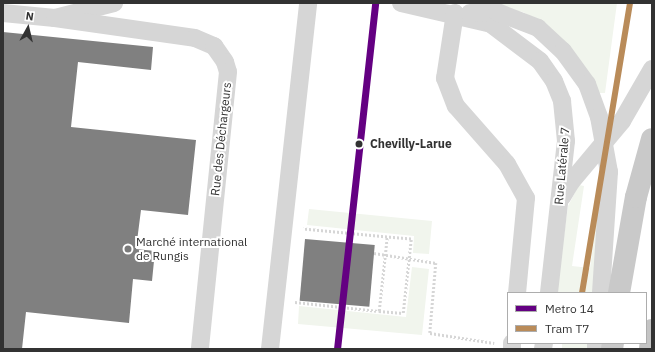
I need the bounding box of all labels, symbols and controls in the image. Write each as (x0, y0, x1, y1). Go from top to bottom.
north arrow (8, 8, 48, 48)
text: N (25, 9, 35, 24)
street label: Rue des Déchargeurs (208, 82, 234, 196)
street label: Rue Latérale 7 (551, 127, 573, 205)
marker: Chevilly-Larue (352, 137, 366, 151)
place label: Chevilly-Larue (370, 137, 452, 151)
place label: Marché international de Rungis (136, 235, 247, 263)
marker: Marché international de Rungis (123, 244, 133, 254)
legend (507, 292, 647, 344)
text: Metro 14 (545, 301, 594, 316)
text: Tram T7 (545, 321, 589, 336)

